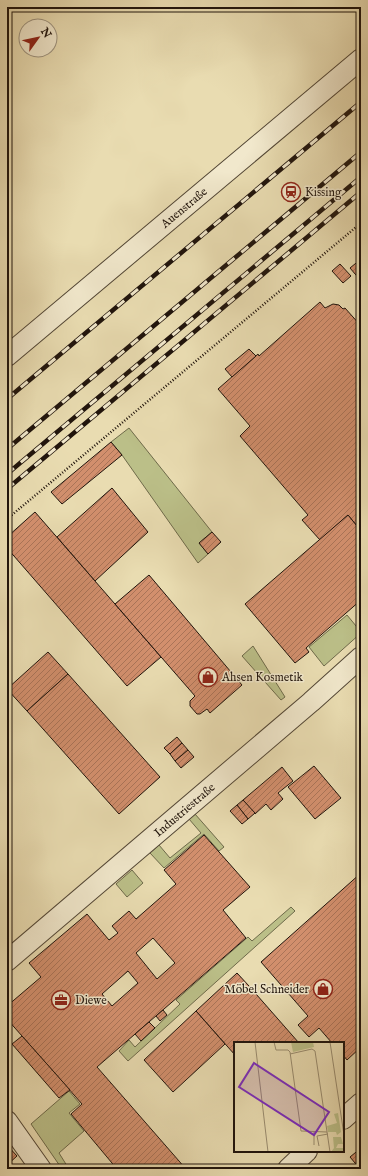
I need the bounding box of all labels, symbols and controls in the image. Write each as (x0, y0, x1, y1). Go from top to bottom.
north arrow (18, 18, 58, 58)
text: N (37, 24, 54, 41)
station icon: Kissing (280, 181, 302, 203)
street label: Auenstraße (157, 184, 211, 232)
place label: Kissing (305, 185, 342, 200)
shop icon: Ahsen Kosmetik (197, 666, 219, 688)
place label: Ahsen Kosmetik (221, 670, 304, 685)
street label: Industriestraße (151, 780, 219, 840)
shop icon: Möbel Schneider (312, 978, 334, 1000)
place label: Möbel Schneider (224, 982, 310, 997)
office icon: Diewe (50, 989, 72, 1011)
place label: Diewe (75, 993, 107, 1008)
inset map (234, 1042, 344, 1152)

